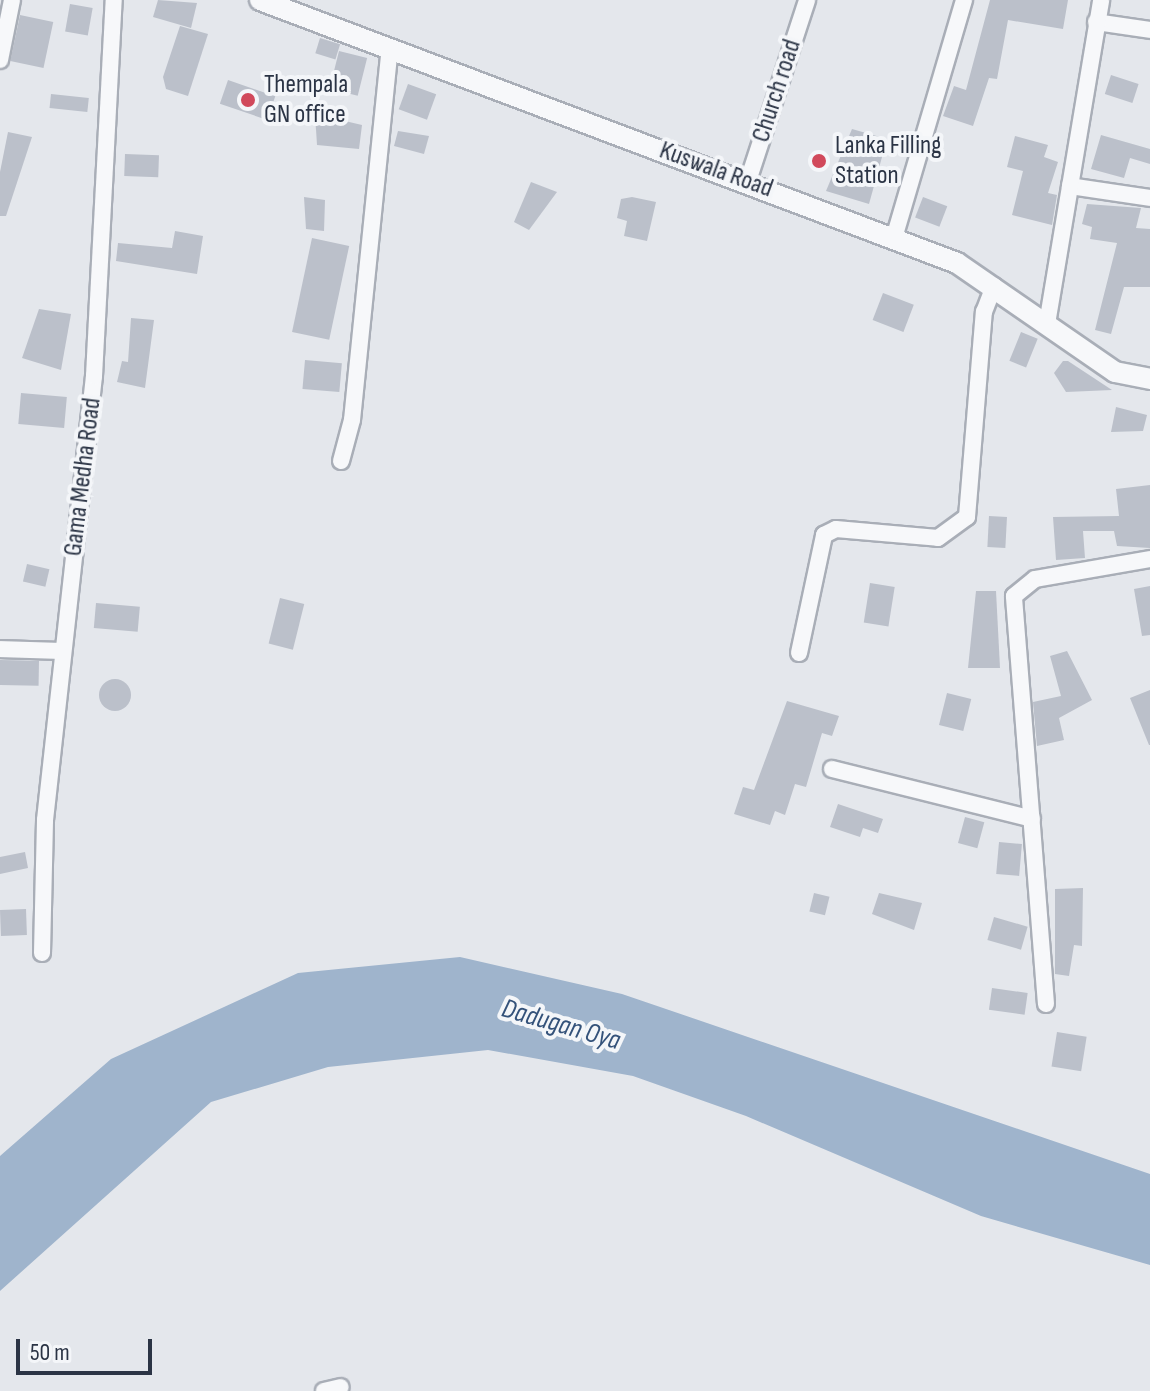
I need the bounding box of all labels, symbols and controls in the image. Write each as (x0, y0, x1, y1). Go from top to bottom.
street label: Church road (746, 36, 808, 146)
place label: Thempala GN office (264, 69, 348, 130)
marker: Thempala GN office (239, 91, 257, 109)
place label: Lanka Filling Station (835, 130, 941, 192)
street label: Kuswala Road (655, 135, 777, 205)
marker: Lanka Filling Station (810, 152, 828, 170)
street label: Gama Medha Road (58, 396, 108, 558)
water label: Dadugan Oya (498, 992, 624, 1058)
scale bar (20, 1323, 156, 1373)
text: 50 m (30, 1338, 70, 1367)

